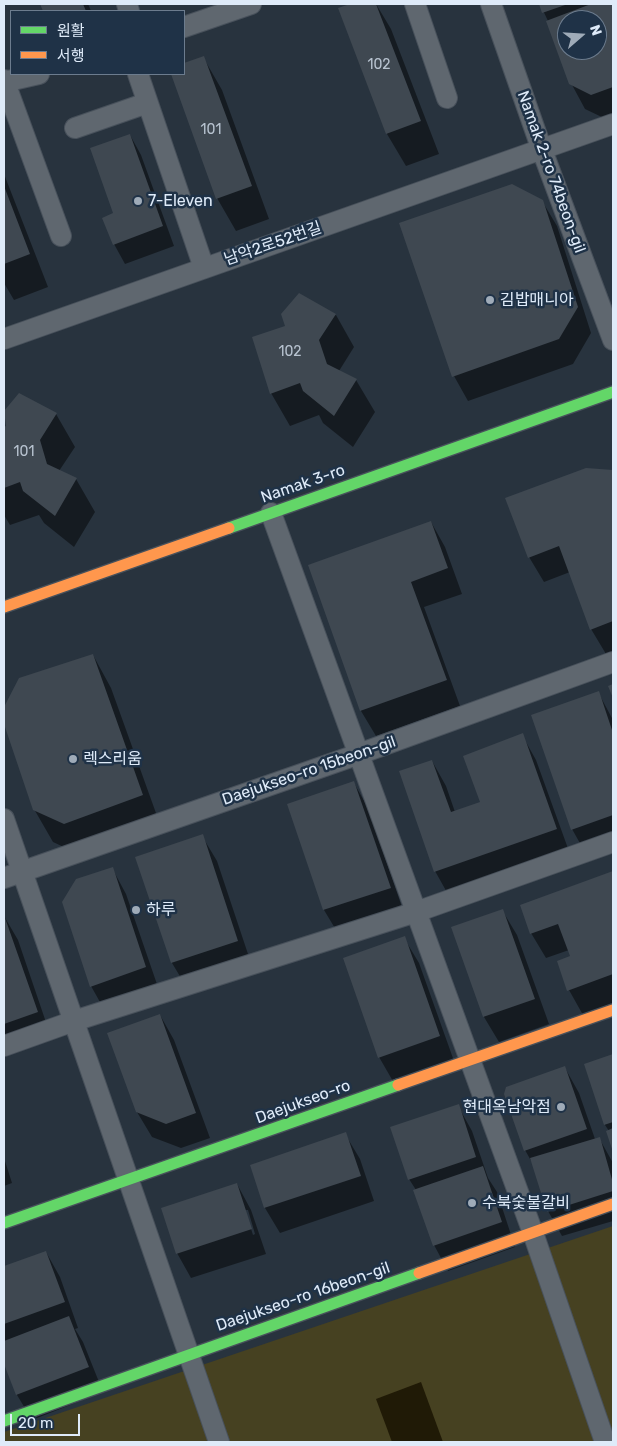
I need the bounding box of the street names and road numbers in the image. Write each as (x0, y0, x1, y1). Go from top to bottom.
street label: Namak 2-ro 74beon-gil (513, 88, 589, 256)
street label: 남악2로52번길 (222, 218, 324, 270)
street label: Namak 3-ro (258, 461, 348, 507)
street label: Daejukseo-ro 15beon-gil (220, 732, 398, 810)
street label: Daejukseo-ro (253, 1076, 353, 1128)
street label: Daejukseo-ro 16beon-gil (214, 1258, 392, 1336)

